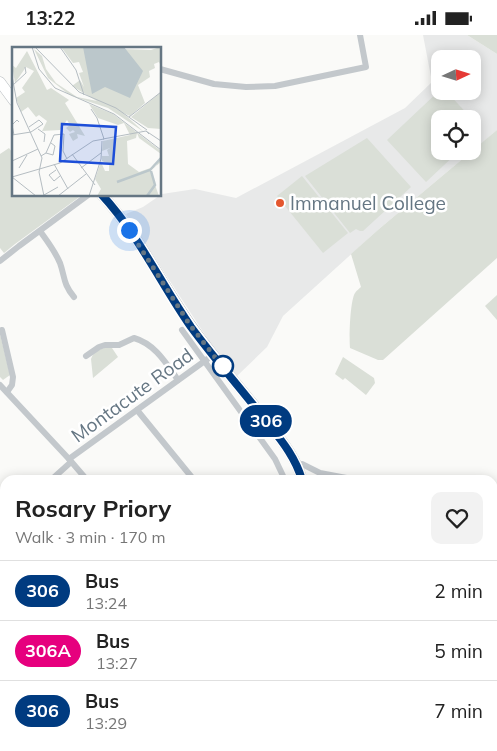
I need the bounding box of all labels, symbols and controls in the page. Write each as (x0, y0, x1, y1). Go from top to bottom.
text: 13:22 (25, 6, 75, 30)
inset map (12, 47, 161, 196)
north arrow (431, 50, 481, 100)
map controls (431, 50, 481, 160)
button: locate (431, 110, 481, 160)
place label: Immanuel College (290, 191, 446, 215)
marker: Immanuel College (274, 197, 286, 209)
your location (117, 218, 142, 243)
street label: Montacute Road (66, 343, 198, 447)
unlabelled marker (212, 355, 234, 377)
line badge: 306 (237, 405, 295, 437)
text: 306 (250, 409, 282, 432)
button: heart (431, 492, 483, 544)
text: Rosary Priory (15, 493, 171, 523)
text: Walk · 3 min · 170 m (15, 527, 166, 547)
text: Bus (85, 569, 119, 593)
text: 306 (26, 579, 59, 602)
text: 2 min (434, 579, 483, 603)
text: 13:24 (85, 593, 127, 613)
text: Bus (96, 629, 130, 653)
text: 306A (25, 639, 71, 662)
text: 5 min (434, 639, 483, 663)
text: 13:27 (96, 653, 138, 673)
text: Bus (85, 689, 119, 713)
text: 306 (26, 699, 59, 722)
text: 7 min (434, 699, 483, 723)
text: 13:29 (85, 713, 127, 733)

